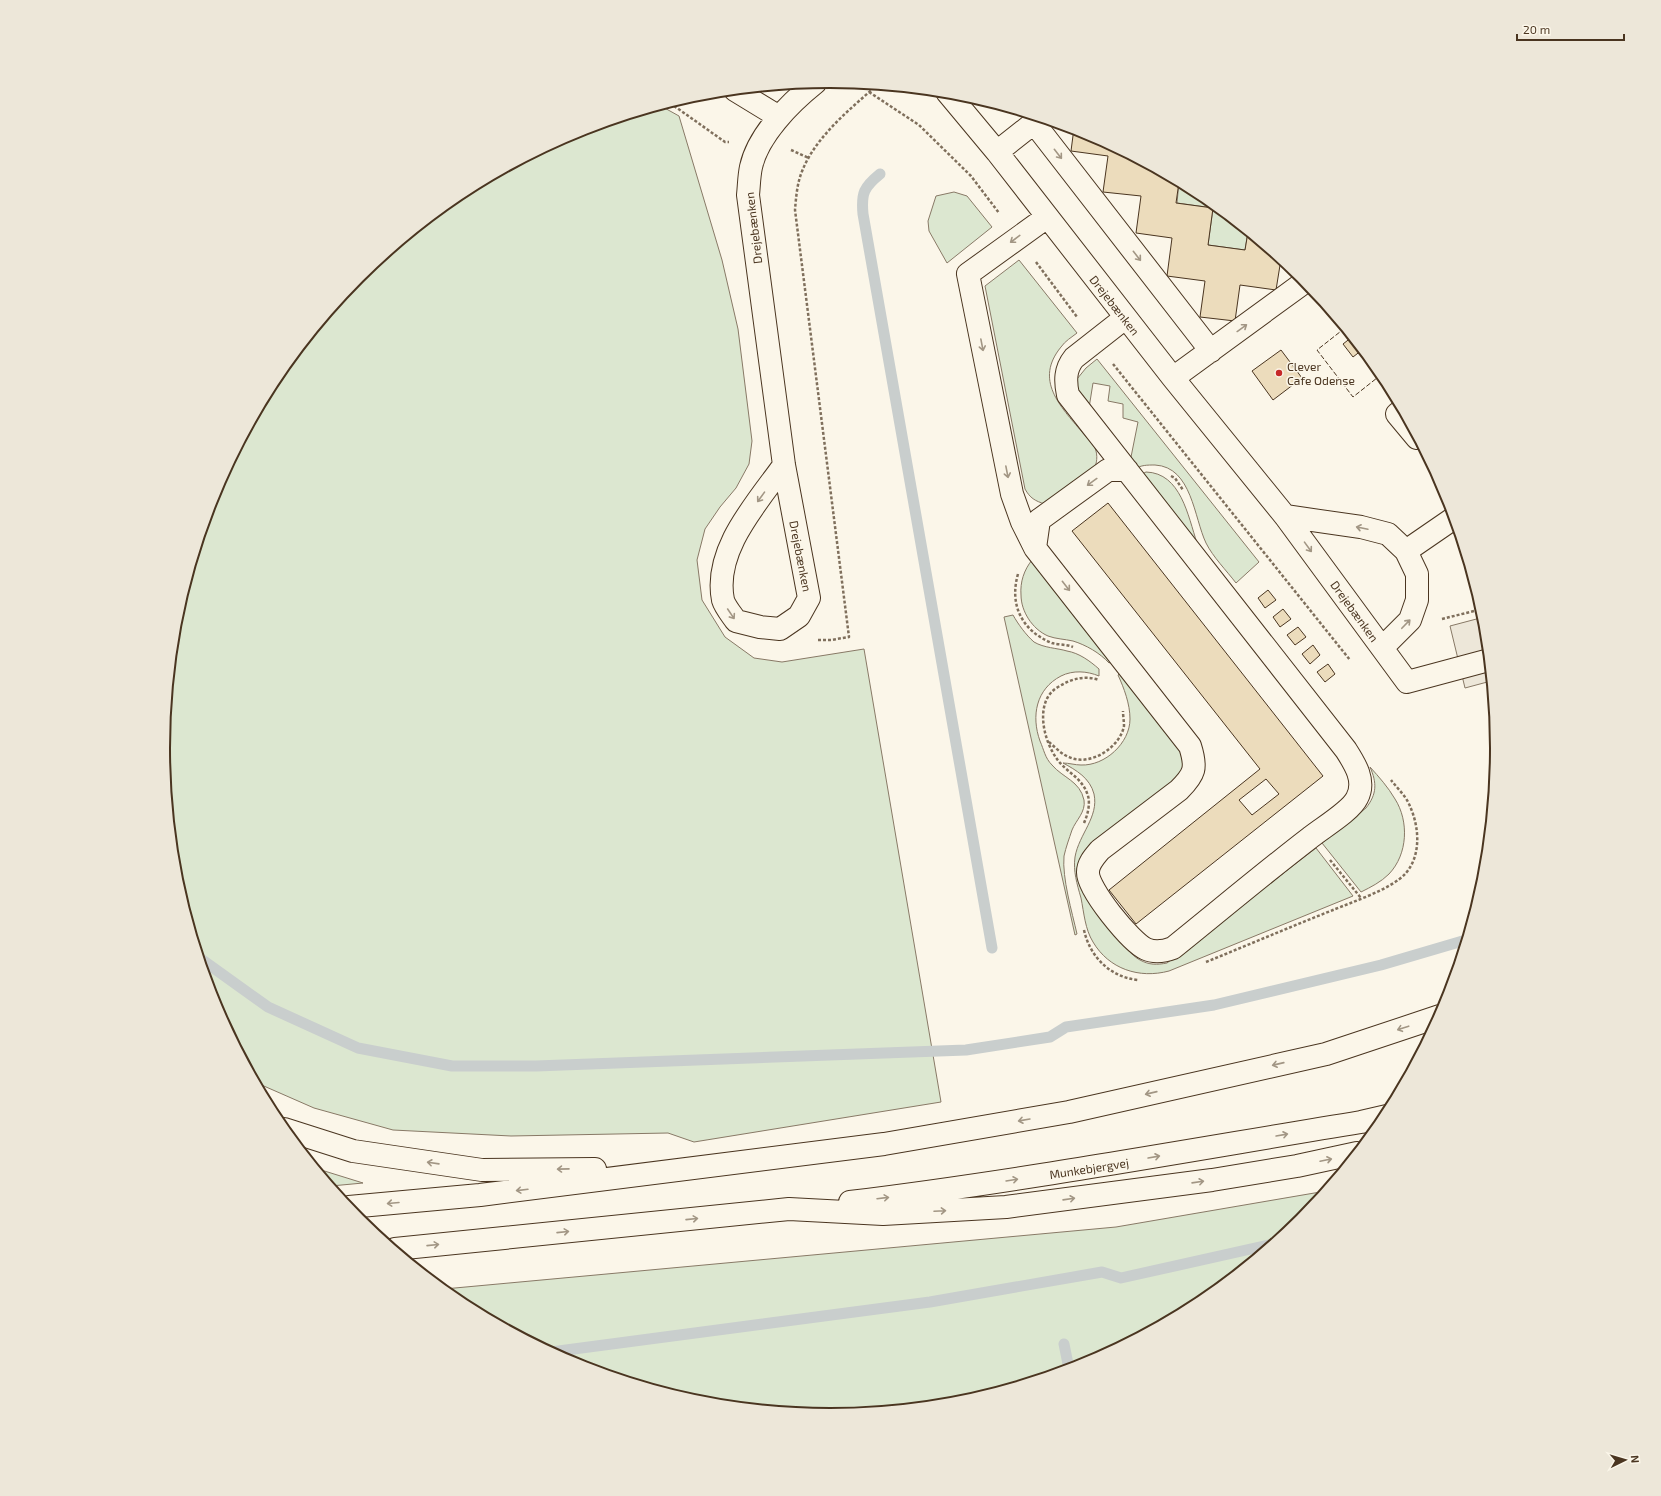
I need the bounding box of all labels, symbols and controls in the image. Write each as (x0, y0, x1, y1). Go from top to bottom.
scale bar (1517, 16, 1624, 42)
text: 20 m (1523, 22, 1550, 36)
one-way arrow (1053, 148, 1062, 159)
street label: Drejebænken (742, 191, 765, 265)
one-way arrow (1010, 235, 1021, 244)
one-way arrow (1133, 251, 1142, 262)
street label: Drejebænken (1086, 272, 1143, 338)
one-way arrow (1237, 323, 1248, 332)
one-way arrow (979, 338, 987, 351)
place label: Clever Cafe Odense (1287, 359, 1355, 387)
marker: Clever Cafe Odense (1274, 368, 1284, 378)
one-way arrow (1004, 465, 1012, 478)
one-way arrow (1086, 478, 1097, 486)
one-way arrow (757, 491, 766, 502)
street label: Drejebænken (786, 519, 815, 593)
one-way arrow (1356, 523, 1369, 531)
one-way arrow (1304, 542, 1312, 553)
street label: Drejebænken (1327, 578, 1382, 645)
one-way arrow (1061, 581, 1070, 592)
one-way arrow (727, 608, 735, 619)
one-way arrow (1401, 619, 1410, 629)
one-way arrow (1397, 1025, 1409, 1033)
one-way arrow (1272, 1061, 1285, 1069)
one-way arrow (1145, 1090, 1158, 1098)
one-way arrow (1018, 1116, 1031, 1124)
one-way arrow (1275, 1131, 1288, 1139)
one-way arrow (1147, 1153, 1160, 1161)
street label: Munkebjergvej (1048, 1155, 1130, 1182)
one-way arrow (1319, 1155, 1332, 1163)
one-way arrow (427, 1159, 440, 1167)
one-way arrow (557, 1165, 570, 1173)
one-way arrow (1005, 1176, 1018, 1184)
one-way arrow (1191, 1178, 1204, 1186)
one-way arrow (516, 1186, 529, 1194)
one-way arrow (876, 1194, 889, 1202)
one-way arrow (1062, 1195, 1075, 1203)
one-way arrow (387, 1199, 400, 1207)
one-way arrow (933, 1207, 946, 1215)
one-way arrow (685, 1215, 698, 1223)
one-way arrow (556, 1228, 569, 1236)
one-way arrow (426, 1241, 439, 1249)
north arrow (1605, 1440, 1645, 1480)
text: N (1629, 1455, 1642, 1464)

